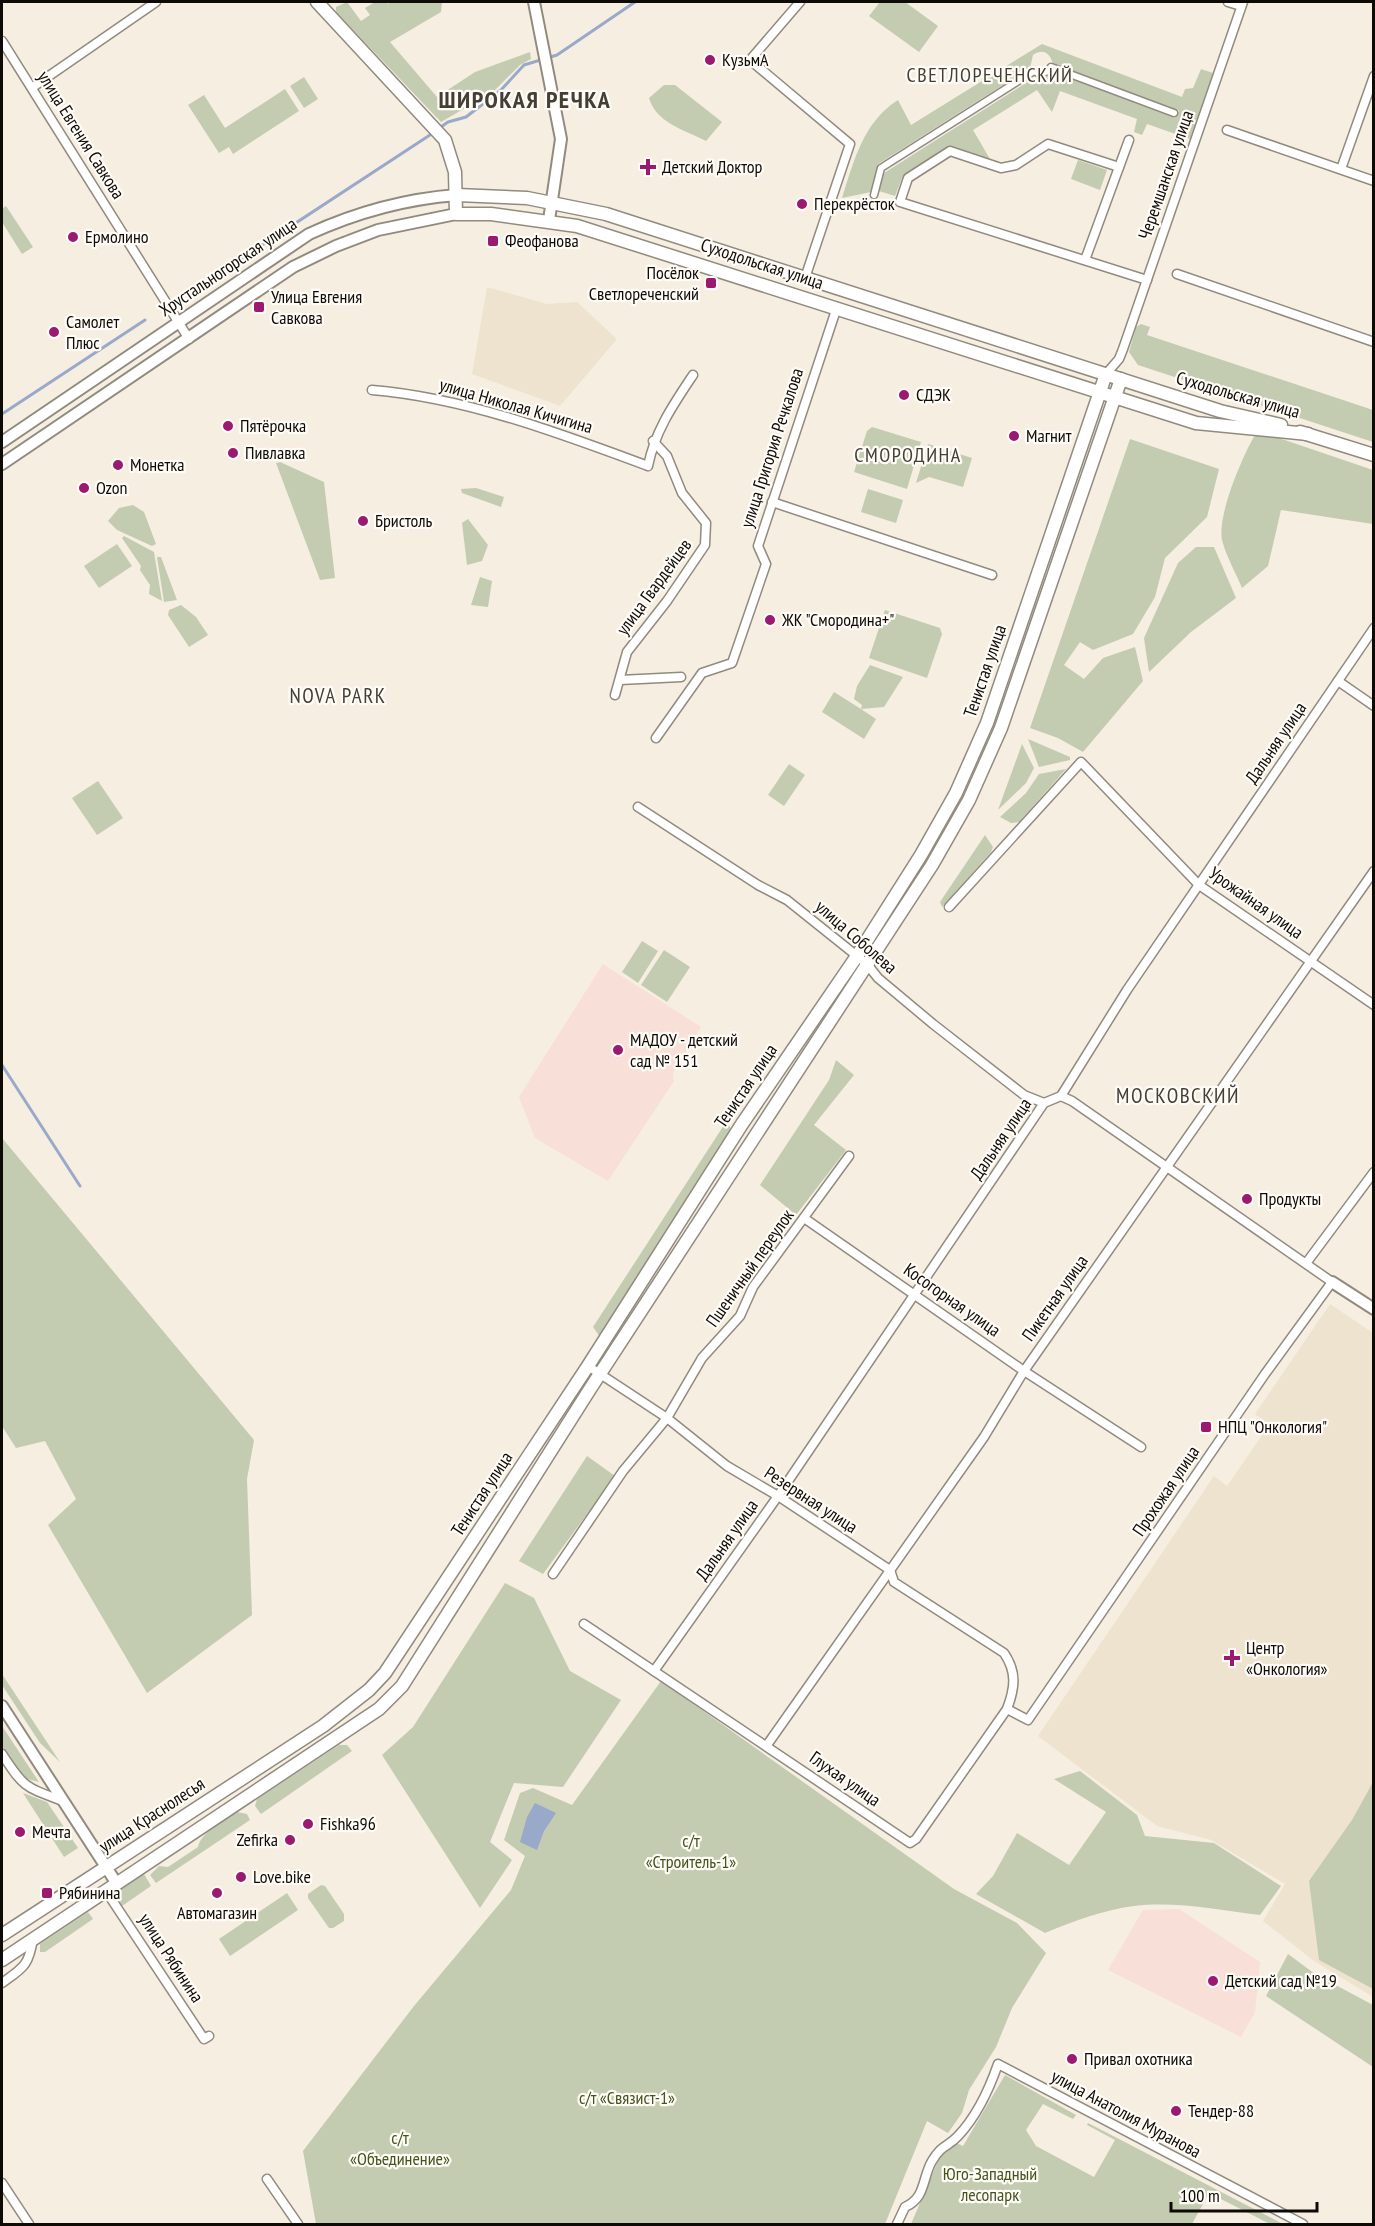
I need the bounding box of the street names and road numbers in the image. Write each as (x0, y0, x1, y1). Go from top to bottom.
street label: улица Евгения Савкова (33, 67, 130, 203)
street label: Черемшанская улица (1133, 107, 1198, 242)
street label: Хрустальногорская улица (155, 212, 301, 321)
street label: Суходольская улица (698, 233, 826, 294)
street label: улица Григория Речкалова (735, 365, 808, 531)
street label: Суходольская улица (1174, 366, 1303, 423)
street label: улица Николая Кичигина (437, 373, 595, 438)
street label: улица Гвардейцев (611, 534, 696, 639)
street label: Тенистая улица (958, 622, 1011, 720)
street label: Дальняя улица (1240, 698, 1311, 788)
street label: Урожайная улица (1205, 862, 1308, 944)
street label: улица Соболева (811, 895, 902, 978)
street label: Тенистая улица (709, 1039, 782, 1132)
street label: Дальняя улица (965, 1094, 1036, 1184)
street label: Пшеничный переулок (700, 1204, 799, 1331)
street label: Пикетная улица (1016, 1250, 1093, 1345)
street label: Косогорная улица (899, 1258, 1005, 1341)
street label: Прохожая улица (1127, 1441, 1204, 1540)
street label: Тенистая улица (446, 1447, 517, 1540)
street label: Резервная улица (760, 1461, 862, 1538)
street label: Дальняя улица (690, 1495, 763, 1585)
street label: Глухая улица (805, 1746, 885, 1811)
street label: улица Краснолесья (95, 1772, 209, 1857)
street label: улица Рябинина (134, 1909, 209, 2007)
street label: улица Анатолия Муранова (1047, 2064, 1205, 2163)

